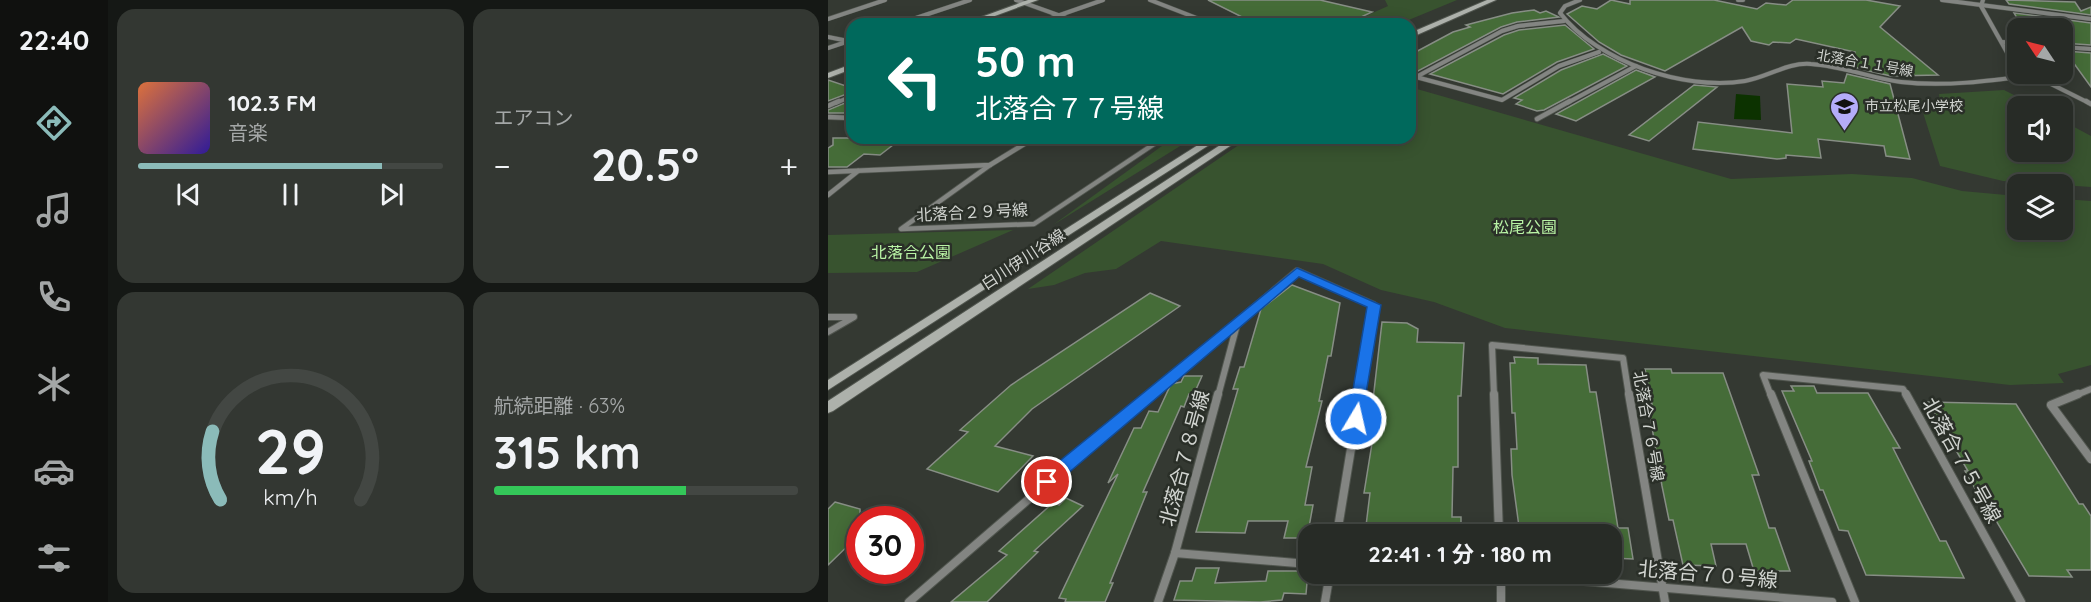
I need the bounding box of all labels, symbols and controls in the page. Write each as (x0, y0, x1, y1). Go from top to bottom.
north arrow (2007, 18, 2073, 84)
map controls (2007, 18, 2073, 240)
text: 22:40 (19, 23, 89, 57)
text: 50 m (975, 35, 1075, 88)
icon: left (876, 42, 954, 120)
street label: 北落合１１号線 (1815, 46, 1915, 80)
text: 102.3 FM (228, 89, 316, 117)
school or university icon: 市立松尾小学校 (1828, 90, 1860, 132)
text: 北落合７７号線 (975, 91, 1164, 125)
button: sound (2007, 96, 2073, 162)
place label: 市立松尾小学校 (1865, 97, 1963, 115)
icon: directions (33, 102, 75, 144)
text: エアコン (494, 105, 574, 130)
text: 音楽 (228, 120, 268, 145)
text: 20.5° (591, 136, 699, 192)
text: − (494, 145, 511, 186)
text: + (779, 145, 798, 186)
button: layers (2007, 174, 2073, 240)
icon: previous (172, 178, 205, 211)
icon: pause (274, 178, 307, 211)
icon: next (375, 178, 408, 211)
icon: music (33, 189, 75, 231)
street label: 北落合２９号線 (916, 199, 1028, 225)
park label: 松尾公園 (1493, 217, 1557, 237)
street label: 白川伊川谷線 (977, 224, 1069, 294)
park label: 北落合公園 (871, 242, 951, 262)
icon: phone (33, 276, 75, 318)
icon: climate (33, 363, 75, 405)
street label: 北落合７６号線 (1629, 369, 1669, 483)
street label: 北落合７８号線 (1154, 387, 1214, 529)
position arrow (1324, 387, 1388, 451)
text: 航続距離 · 63% (494, 393, 625, 418)
street label: 北落合７５号線 (1917, 393, 2007, 527)
text: 29 (255, 412, 326, 490)
text: 315 km (494, 424, 641, 480)
icon: car (33, 450, 75, 492)
pin (1021, 456, 1072, 507)
icon: arrive (1030, 465, 1063, 498)
text: km/h (263, 484, 317, 510)
speed limit sign: 30 (846, 506, 924, 584)
icon: filters (33, 537, 75, 579)
text: 22:41 · 1 分 · 180 m (1368, 540, 1552, 568)
street label: 北落合７０号線 (1637, 555, 1779, 593)

